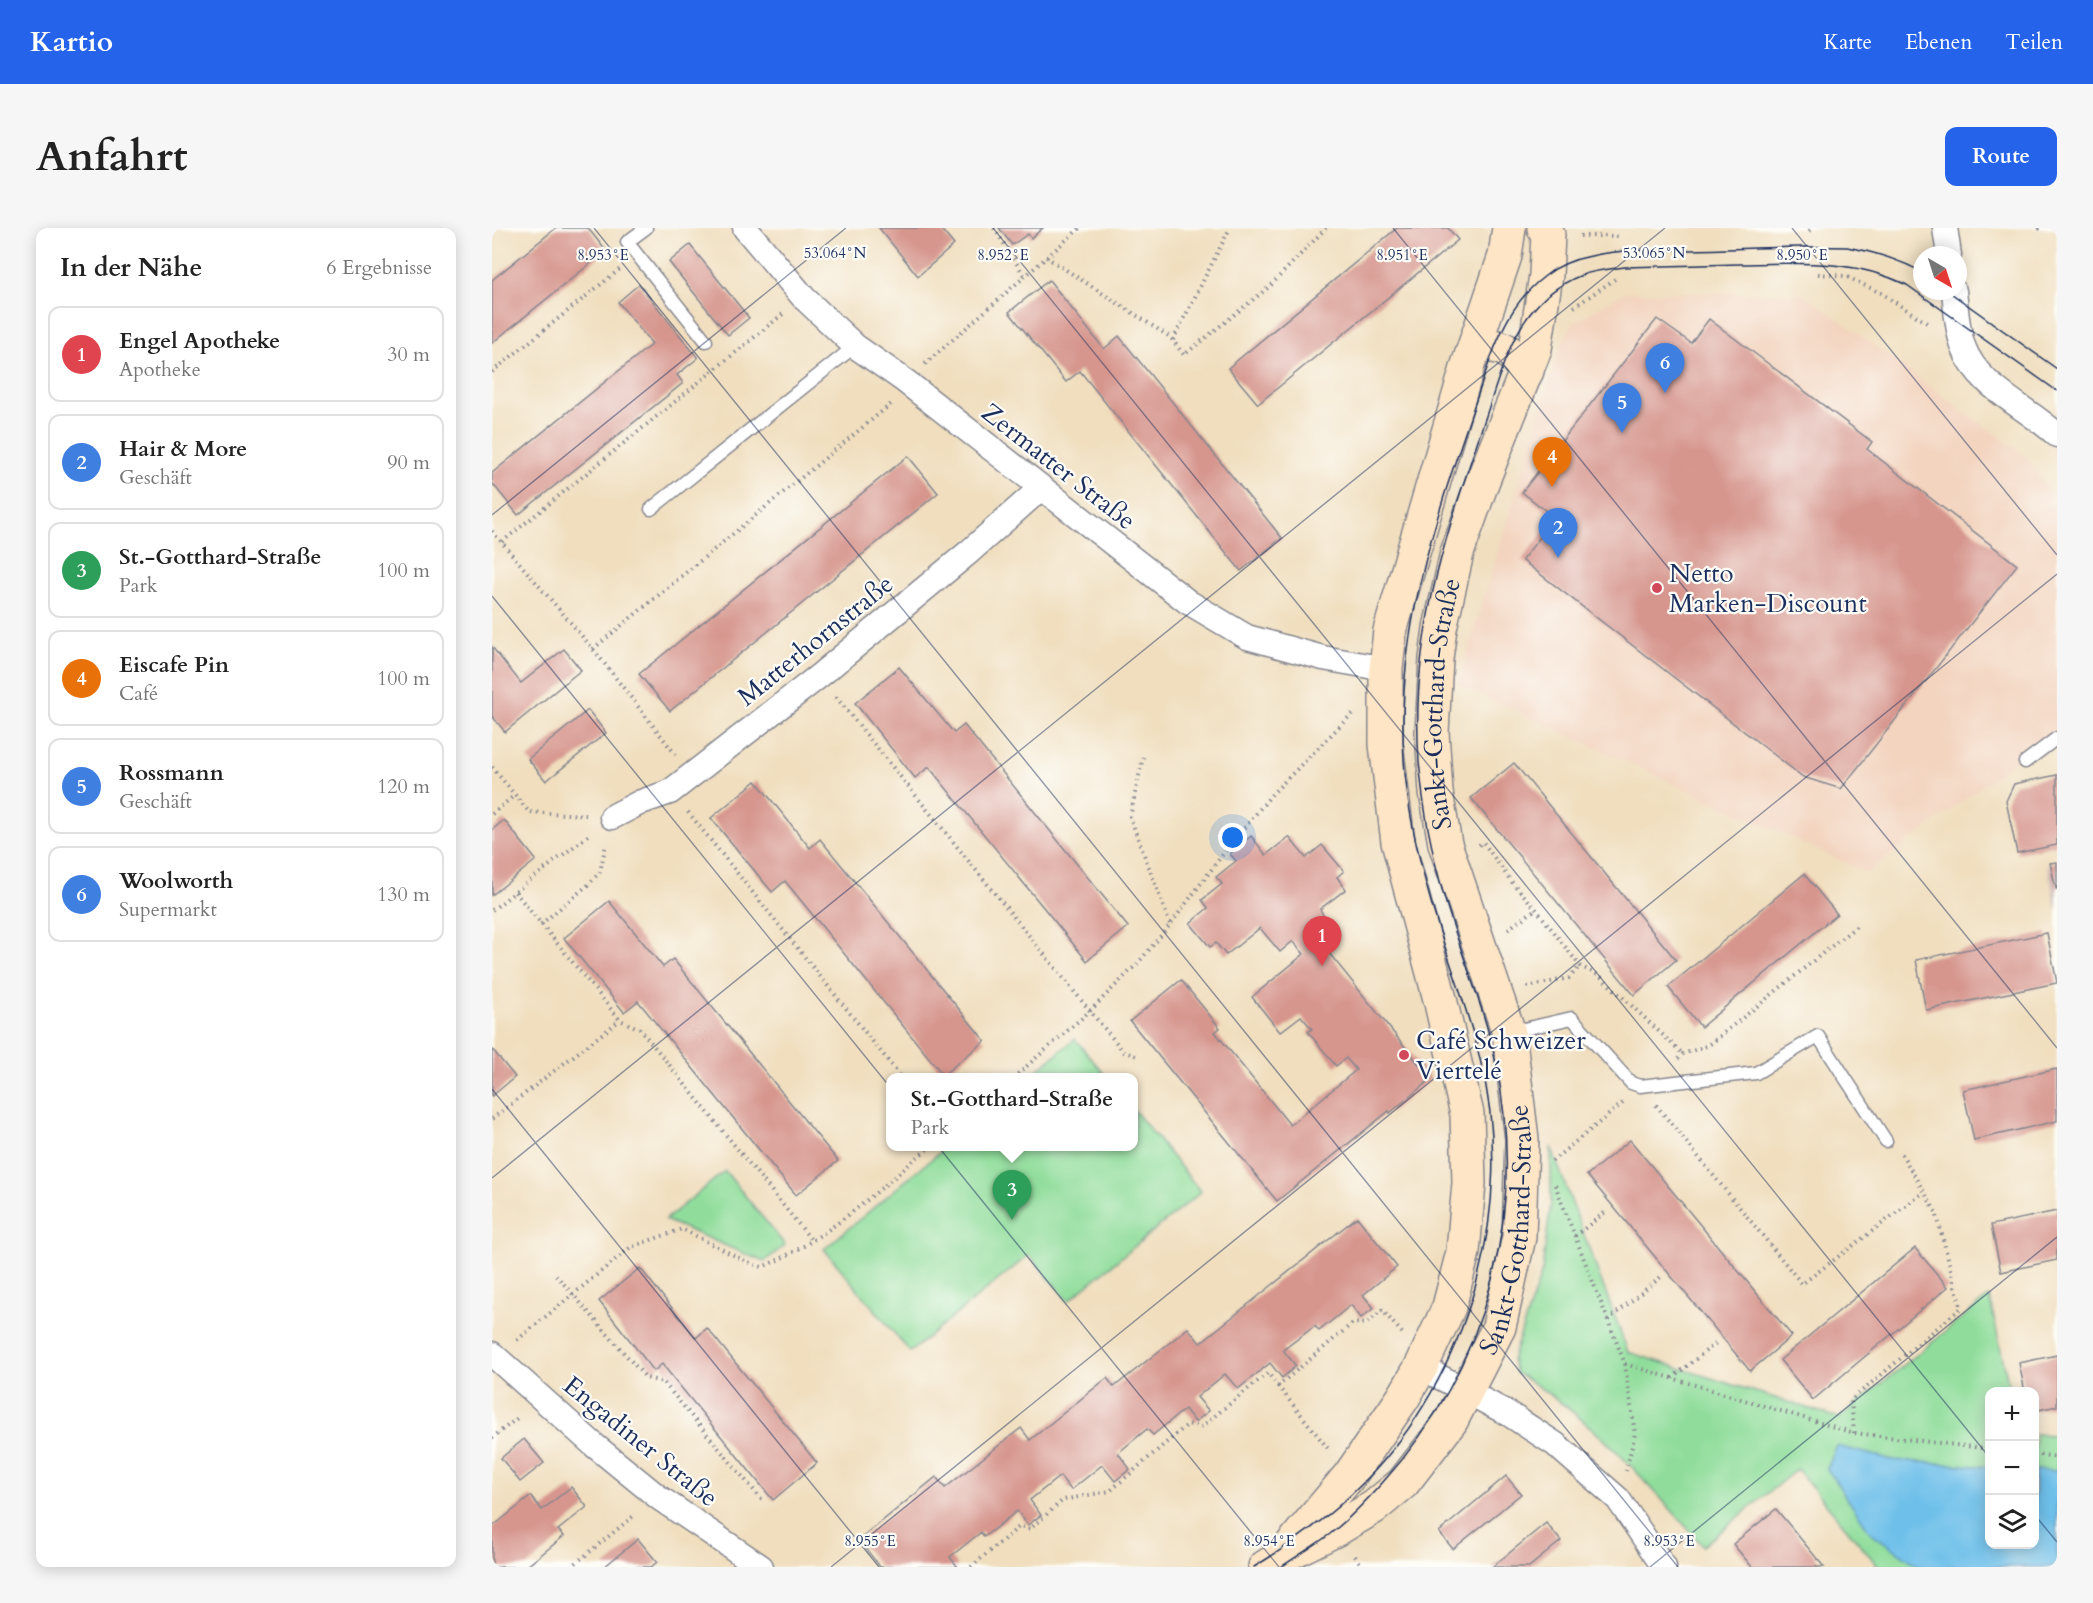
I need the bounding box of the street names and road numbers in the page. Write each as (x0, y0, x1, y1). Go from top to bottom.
street label: Zermatter Straße (974, 395, 1143, 538)
street label: Matterhornstraße (730, 567, 901, 714)
street label: Sankt-Gotthard-Straße (1415, 575, 1469, 833)
street label: Sankt-Gotthard-Straße (1471, 1103, 1540, 1361)
street label: Engadiner Straße (556, 1368, 726, 1515)

